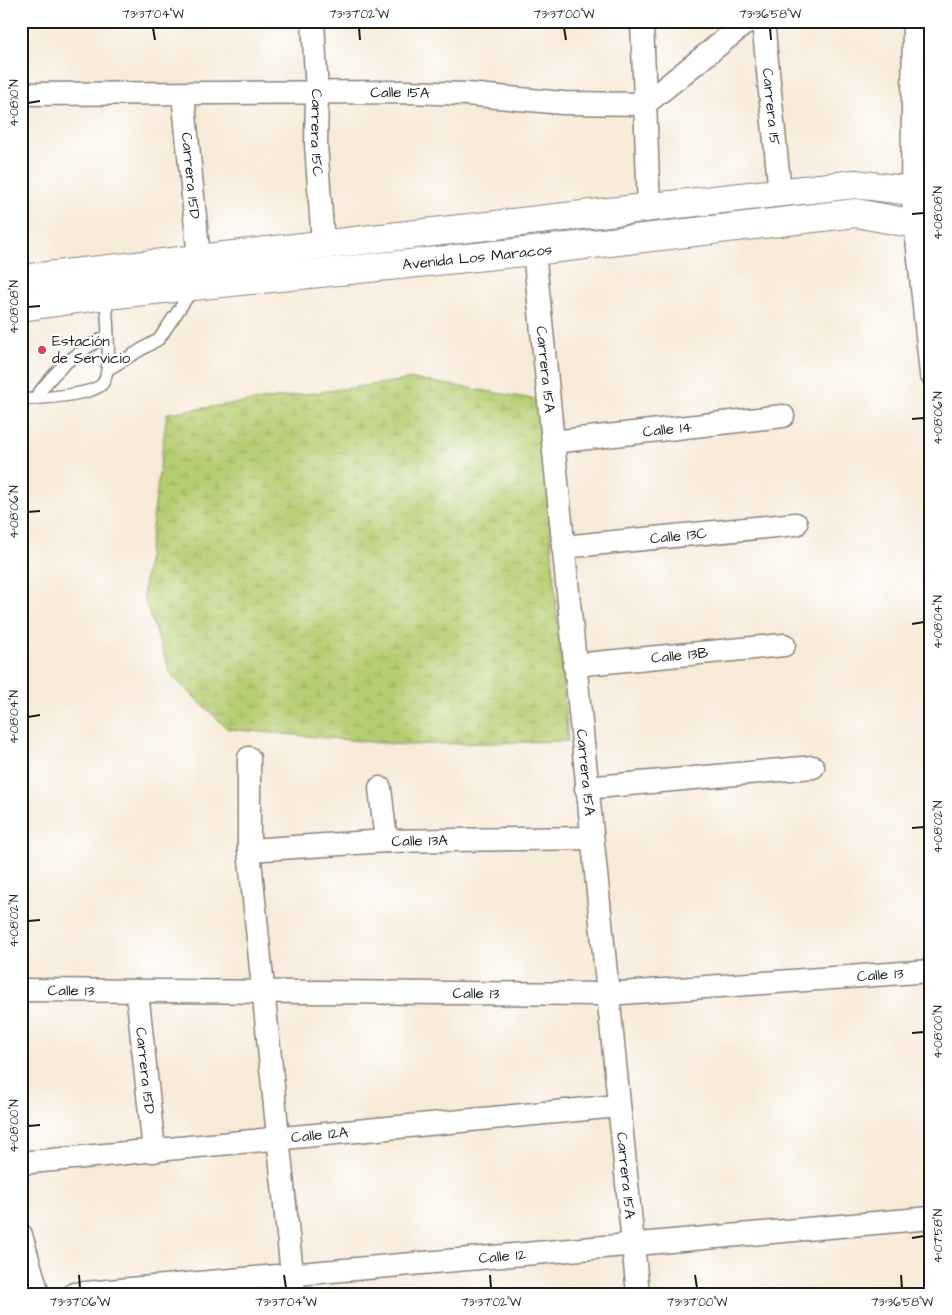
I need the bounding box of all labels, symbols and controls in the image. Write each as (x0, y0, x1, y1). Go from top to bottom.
text: 73°37'04"W (122, 6, 184, 23)
text: 73°37'02"W (329, 6, 390, 23)
text: 73°37'00"W (534, 6, 595, 23)
text: 73°36'58"W (739, 6, 802, 23)
street label: Carrera 15 (757, 67, 785, 147)
text: 4°08'10"N (6, 79, 23, 127)
street label: Calle 15A (370, 82, 430, 104)
street label: Carrera 15C (305, 89, 328, 178)
street label: Carrera 15D (176, 131, 205, 220)
text: 4°08'08"N (930, 186, 947, 240)
street label: Avenida Los Maracos (401, 239, 554, 275)
text: 4°08'08"N (6, 280, 23, 334)
street label: Carrera 15A (531, 325, 560, 414)
place label: Estación de Servicio (52, 331, 131, 369)
marker: Estación de Servicio (36, 344, 48, 356)
text: 4°08'06"N (930, 391, 947, 445)
street label: Calle 14 (642, 416, 693, 443)
text: 4°08'06"N (6, 485, 23, 539)
street label: Calle 13C (649, 523, 708, 549)
text: 4°08'04"N (930, 594, 947, 649)
street label: Calle 13B (650, 642, 709, 669)
text: 4°08'04"N (6, 689, 23, 744)
street label: Carrera 15A (571, 728, 600, 817)
text: 4°08'02"N (930, 800, 947, 853)
street label: Calle 13A (391, 830, 448, 852)
text: 4°08'02"N (6, 894, 23, 947)
street label: Calle 13 (856, 963, 905, 987)
street label: Calle 13 (48, 980, 95, 1002)
street label: Calle 13 (453, 983, 500, 1004)
text: 4°08'00"N (930, 1005, 947, 1059)
street label: Carrera 15D (130, 1026, 160, 1115)
text: 4°08'00"N (6, 1099, 23, 1153)
street label: Calle 12A (290, 1122, 350, 1148)
street label: Carrera 15A (611, 1131, 640, 1220)
text: 4°07'58"N (930, 1208, 947, 1263)
street label: Calle 12 (478, 1244, 527, 1269)
text: 73°37'06"W (50, 1294, 111, 1311)
text: 73°37'04"W (255, 1294, 317, 1311)
text: 73°37'02"W (461, 1294, 522, 1311)
text: 73°37'00"W (667, 1294, 728, 1311)
text: 73°36'58"W (871, 1294, 934, 1311)

